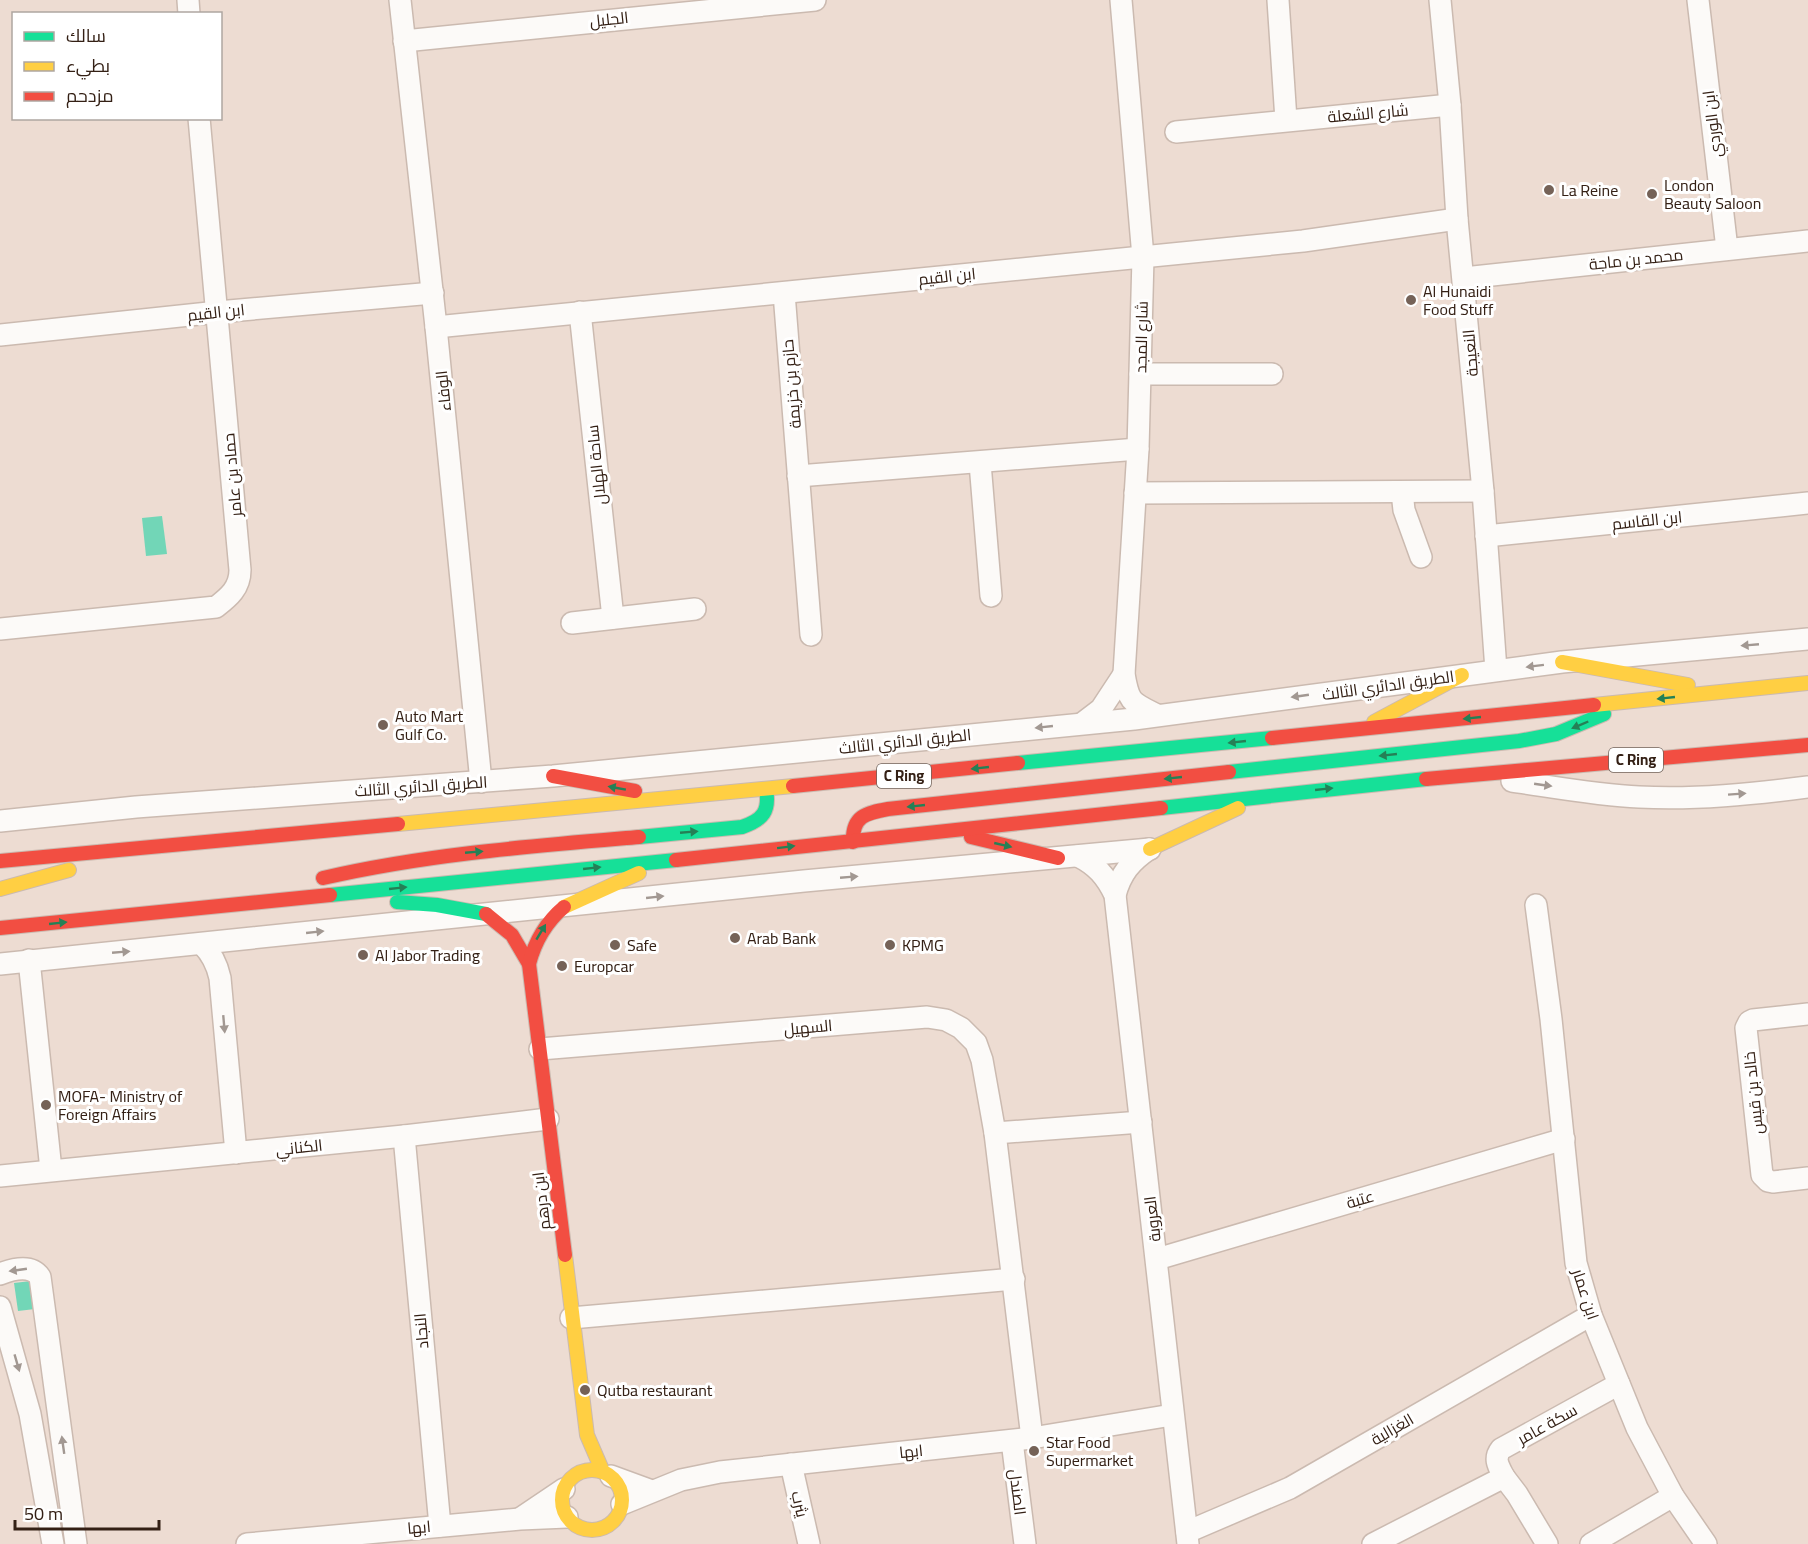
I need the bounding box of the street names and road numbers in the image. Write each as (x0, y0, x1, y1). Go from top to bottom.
street label: الجليل (588, 2, 630, 36)
street label: ابن الوردي (1693, 89, 1731, 159)
street label: شارع الشعلة (1326, 95, 1410, 131)
street label: محمد بن ماجة (1587, 239, 1685, 279)
street label: ابن القيم (917, 258, 977, 294)
street label: ابن القيم (186, 294, 246, 330)
street label: شارع المجد (1125, 301, 1157, 373)
street label: النعيجة (1453, 328, 1487, 378)
street label: حازم بن خزيمة (772, 338, 810, 430)
street label: الوفاء (426, 369, 460, 413)
street label: ساحة الهلال (577, 424, 615, 506)
street label: حماد بن عامر (213, 432, 251, 519)
street label: ابن القاسم (1610, 501, 1684, 539)
street label: الطريق الدائري الثالث (1320, 661, 1456, 709)
street label: الطريق الدائري الثالث (837, 719, 973, 763)
road number: C Ring (1609, 748, 1663, 772)
road number: C Ring (877, 764, 931, 788)
street label: الطريق الدائري الثالث (354, 766, 488, 806)
street label: السهيل (782, 1010, 834, 1044)
street label: خالد بن قيس (1734, 1050, 1772, 1136)
street label: الكناني (274, 1130, 324, 1164)
street label: ابن درهم (523, 1170, 559, 1232)
street label: عتبة (1342, 1181, 1378, 1217)
street label: العروبة (1134, 1194, 1170, 1244)
street label: ابن عمار (1563, 1263, 1608, 1324)
street label: النجاد (405, 1312, 437, 1350)
street label: سكة عامر (1510, 1395, 1583, 1454)
street label: الغزالية (1364, 1404, 1420, 1454)
street label: ابها (898, 1435, 924, 1467)
street label: الصندل (1000, 1467, 1036, 1517)
street label: يثرب (782, 1488, 818, 1521)
street label: ابها (406, 1511, 432, 1543)

